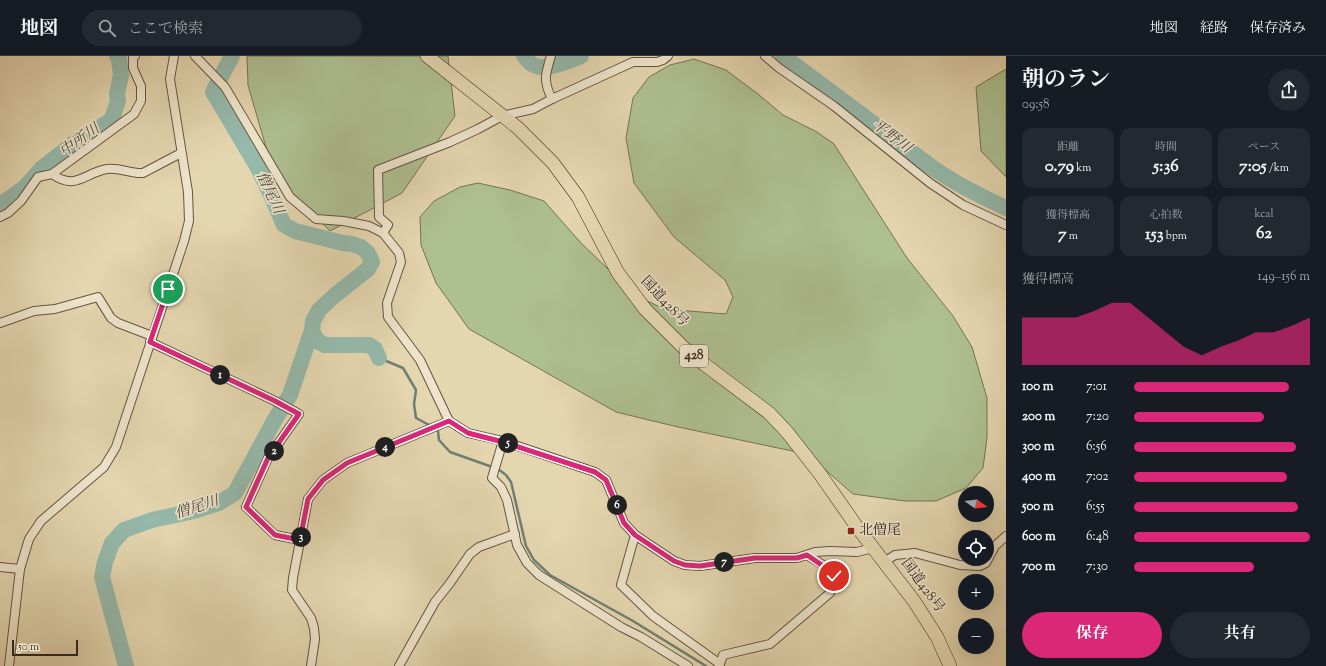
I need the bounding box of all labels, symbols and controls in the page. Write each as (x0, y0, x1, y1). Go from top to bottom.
search box (82, 10, 362, 46)
text: 地図 (20, 16, 58, 43)
icon: search (96, 17, 118, 39)
text: ここで検索 (128, 19, 203, 40)
text: 地図 (1150, 19, 1178, 39)
text: 経路 (1200, 19, 1228, 39)
text: 保存済み (1250, 19, 1306, 39)
text: 朝のラン (1022, 65, 1110, 97)
button: share (1268, 69, 1310, 111)
text: 09:58 (1022, 96, 1050, 114)
water label: 平野川 (867, 115, 917, 160)
water label: 中所川 (56, 118, 106, 163)
text: 距離 (1057, 139, 1079, 155)
text: 時間 (1155, 139, 1177, 155)
text: ペース (1248, 139, 1280, 155)
text: 0.79 (1045, 155, 1074, 179)
text: 5:36 (1153, 155, 1179, 179)
text: 7:05 (1239, 155, 1267, 179)
text: km (1074, 160, 1091, 176)
text: /km (1267, 160, 1289, 176)
water label: 僧尾川 (250, 168, 289, 220)
text: kcal (1255, 206, 1273, 222)
text: 獲得標高 (1046, 207, 1090, 223)
text: 心拍数 (1150, 207, 1183, 223)
text: 62 (1256, 222, 1272, 246)
text: 7 (1058, 223, 1067, 247)
text: 153 (1145, 223, 1164, 247)
text: m (1067, 228, 1078, 244)
text: bpm (1164, 228, 1187, 244)
text: 149–156 m (1258, 268, 1310, 286)
text: 獲得標高 (1022, 271, 1074, 289)
pin (151, 272, 185, 306)
street label: 国道428号 (635, 272, 693, 332)
icon: arrive (157, 278, 179, 300)
road number: 428 (680, 345, 708, 367)
pin: 1 (210, 365, 230, 385)
text: 1 (218, 367, 222, 383)
text: 100 m (1022, 378, 1054, 396)
text: 7:01 (1086, 378, 1107, 396)
text: 200 m (1022, 408, 1055, 426)
text: 7:20 (1086, 408, 1109, 426)
pin: 5 (498, 433, 518, 453)
text: 5 (506, 435, 510, 451)
pin: 4 (375, 437, 395, 457)
text: 300 m (1022, 438, 1054, 456)
text: 6:56 (1086, 438, 1107, 456)
text: 4 (382, 439, 388, 455)
pin: 2 (264, 441, 284, 461)
text: 2 (271, 443, 277, 459)
text: 400 m (1022, 468, 1056, 486)
text: 7:02 (1086, 468, 1109, 486)
north arrow (958, 486, 994, 522)
map controls (958, 486, 994, 654)
water label: 僧尾川 (172, 490, 224, 525)
pin: 6 (607, 495, 627, 515)
text: 6 (614, 497, 620, 513)
text: 500 m (1022, 498, 1054, 516)
text: 6:55 (1086, 498, 1105, 516)
place label: 北僧尾 (859, 521, 901, 541)
marker: 北僧尾 (846, 526, 856, 536)
pin: 3 (291, 527, 311, 547)
text: 600 m (1022, 528, 1056, 546)
text: 6:48 (1086, 528, 1109, 546)
text: 3 (299, 529, 303, 545)
button: locate (958, 530, 994, 566)
pin: 7 (714, 552, 734, 572)
text: 7 (721, 554, 727, 570)
street label: 国道428号 (896, 555, 948, 617)
text: 700 m (1022, 558, 1056, 576)
text: 7:30 (1086, 558, 1108, 576)
pin (817, 559, 851, 593)
icon: check (823, 565, 845, 587)
button: + (958, 574, 994, 610)
button: 保存 (1022, 612, 1162, 658)
button: 共有 (1170, 612, 1310, 658)
button: − (958, 618, 994, 654)
scale bar (12, 638, 78, 657)
text: 50 m (18, 639, 39, 655)

